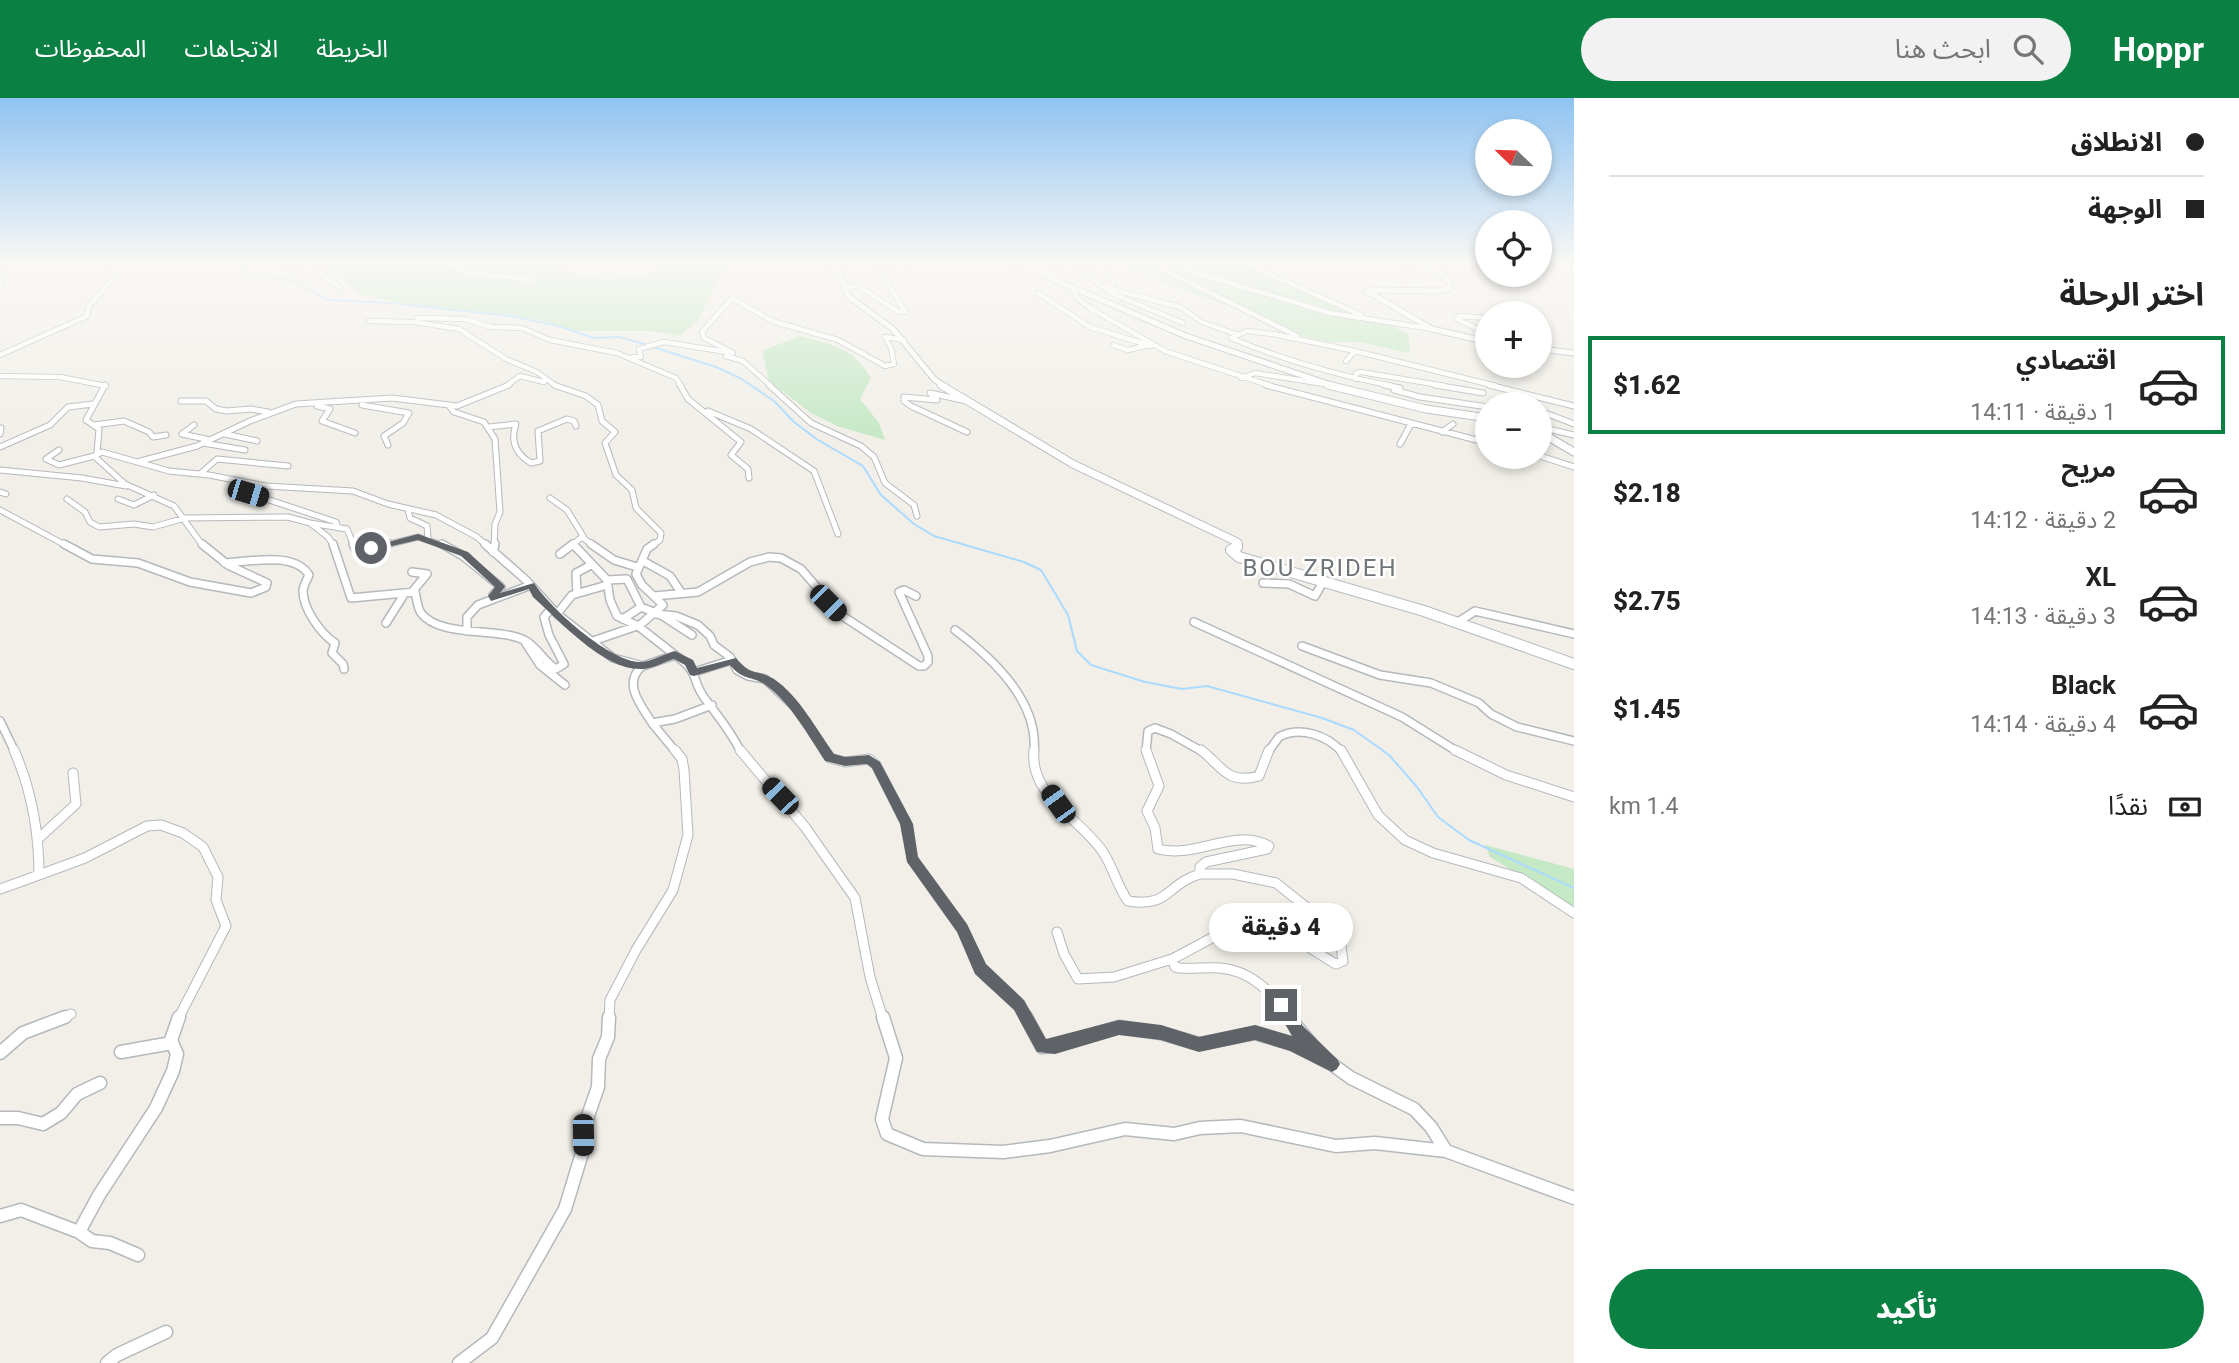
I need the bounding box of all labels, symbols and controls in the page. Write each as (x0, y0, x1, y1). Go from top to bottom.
search box (1581, 18, 2071, 81)
icon: search (2009, 30, 2047, 68)
text: Hoppr (2113, 30, 2204, 69)
text: ابحث هنا (1895, 34, 1991, 64)
text: المحفوظات (35, 35, 146, 63)
text: الاتجاهات (184, 35, 278, 63)
text: الخريطة (316, 35, 388, 63)
north arrow (1475, 119, 1552, 196)
map controls (1475, 119, 1552, 469)
text: الانطلاق (2071, 127, 2162, 157)
text: الوجهة (2088, 194, 2162, 224)
button: locate (1475, 210, 1552, 287)
text: اختر الرحلة (2059, 275, 2204, 313)
button: + (1475, 301, 1552, 378)
text: اقتصادي (2016, 345, 2116, 375)
icon: car (2137, 354, 2200, 417)
text: $1.62 (1613, 370, 1681, 400)
button: − (1475, 392, 1552, 469)
text: 1 دقيقة · 14:11 (1970, 399, 2116, 426)
text: مريح (2061, 453, 2116, 483)
icon: car (2137, 462, 2200, 525)
car (225, 477, 272, 509)
text: $2.18 (1613, 478, 1681, 508)
text: 2 دقيقة · 14:12 (1970, 507, 2116, 534)
route start (355, 532, 387, 564)
district label: BOU ZRIDEH (1242, 554, 1398, 582)
text: XL (2085, 562, 2116, 592)
icon: car (2137, 570, 2200, 633)
car (806, 581, 851, 625)
text: $2.75 (1613, 586, 1681, 616)
text: 3 دقيقة · 14:13 (1970, 603, 2116, 630)
text: Black (2051, 670, 2116, 700)
icon: car (2137, 678, 2200, 741)
text: $1.45 (1613, 694, 1681, 724)
text: 4 دقيقة · 14:14 (1970, 711, 2116, 738)
car (758, 774, 803, 818)
car (1038, 781, 1079, 827)
icon: cash (2166, 788, 2204, 826)
text: نقدًا (2108, 791, 2148, 821)
text: 1.4 km (1609, 793, 1678, 820)
callout: 4 دقيقة (1209, 904, 1353, 953)
text: 4 دقيقة (1241, 914, 1321, 941)
route end (1265, 989, 1297, 1021)
car (573, 1114, 594, 1156)
button: تأكيد (1609, 1269, 2204, 1349)

